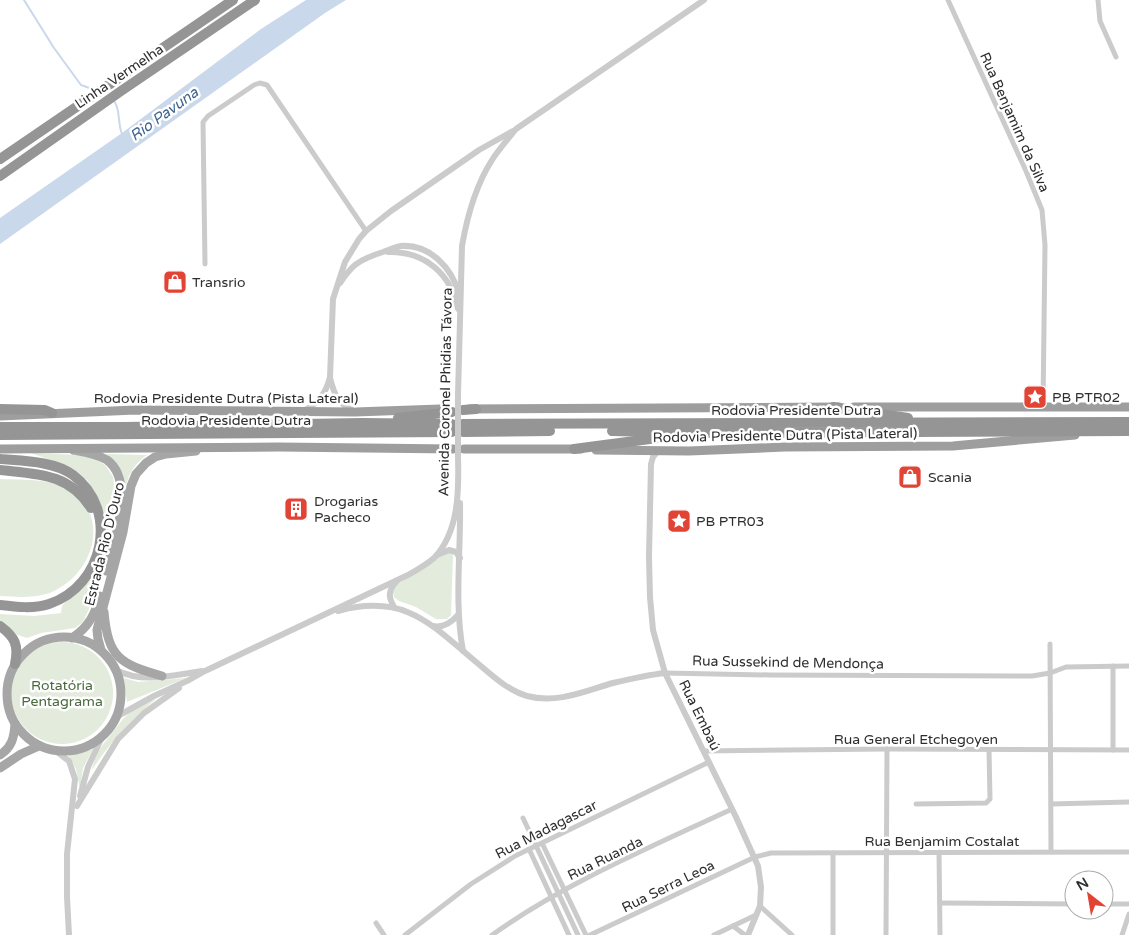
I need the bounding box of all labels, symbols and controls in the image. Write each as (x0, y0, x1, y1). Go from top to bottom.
street label: Linha Vermelha (72, 41, 167, 112)
street label: Rua Benjamim da Silva (976, 50, 1053, 195)
water label: Rio Pavuna (126, 83, 202, 145)
shop icon: Transrio (162, 269, 188, 295)
place label: Transrio (192, 274, 246, 291)
street label: Avenida Coronel Phidias Távora (435, 287, 456, 497)
place icon: PB PTR02 (1022, 384, 1048, 410)
place label: PB PTR02 (1052, 389, 1120, 406)
street label: Rodovia Presidente Dutra (Pista Lateral) (94, 390, 358, 407)
street label: Rodovia Presidente Dutra (711, 402, 881, 419)
street label: Rodovia Presidente Dutra (141, 412, 311, 429)
street label: Rodovia Presidente Dutra (Pista Lateral) (653, 425, 918, 446)
shop icon: Scania (897, 464, 923, 490)
place label: Scania (928, 469, 972, 486)
street label: Estrada Rio D'Ouro (81, 480, 128, 608)
place label: Drogarias Pacheco (314, 493, 378, 526)
building icon: Drogarias Pacheco (283, 496, 309, 522)
place icon: PB PTR03 (666, 508, 692, 534)
place label: PB PTR03 (696, 513, 764, 530)
street label: Rua Sussekind de Mendonça (692, 652, 884, 673)
park label: Rotatória Pentagrama (21, 677, 103, 710)
street label: Rua Embaú (675, 677, 724, 753)
street label: Rua General Etchegoyen (834, 731, 998, 748)
street label: Rua Madagascar (492, 796, 601, 862)
street label: Rua Ruanda (565, 833, 646, 884)
street label: Rua Benjamim Costalat (865, 833, 1020, 850)
street label: Rua Serra Leoa (619, 857, 717, 916)
north arrow (1064, 870, 1114, 920)
text: N (1073, 874, 1092, 894)

